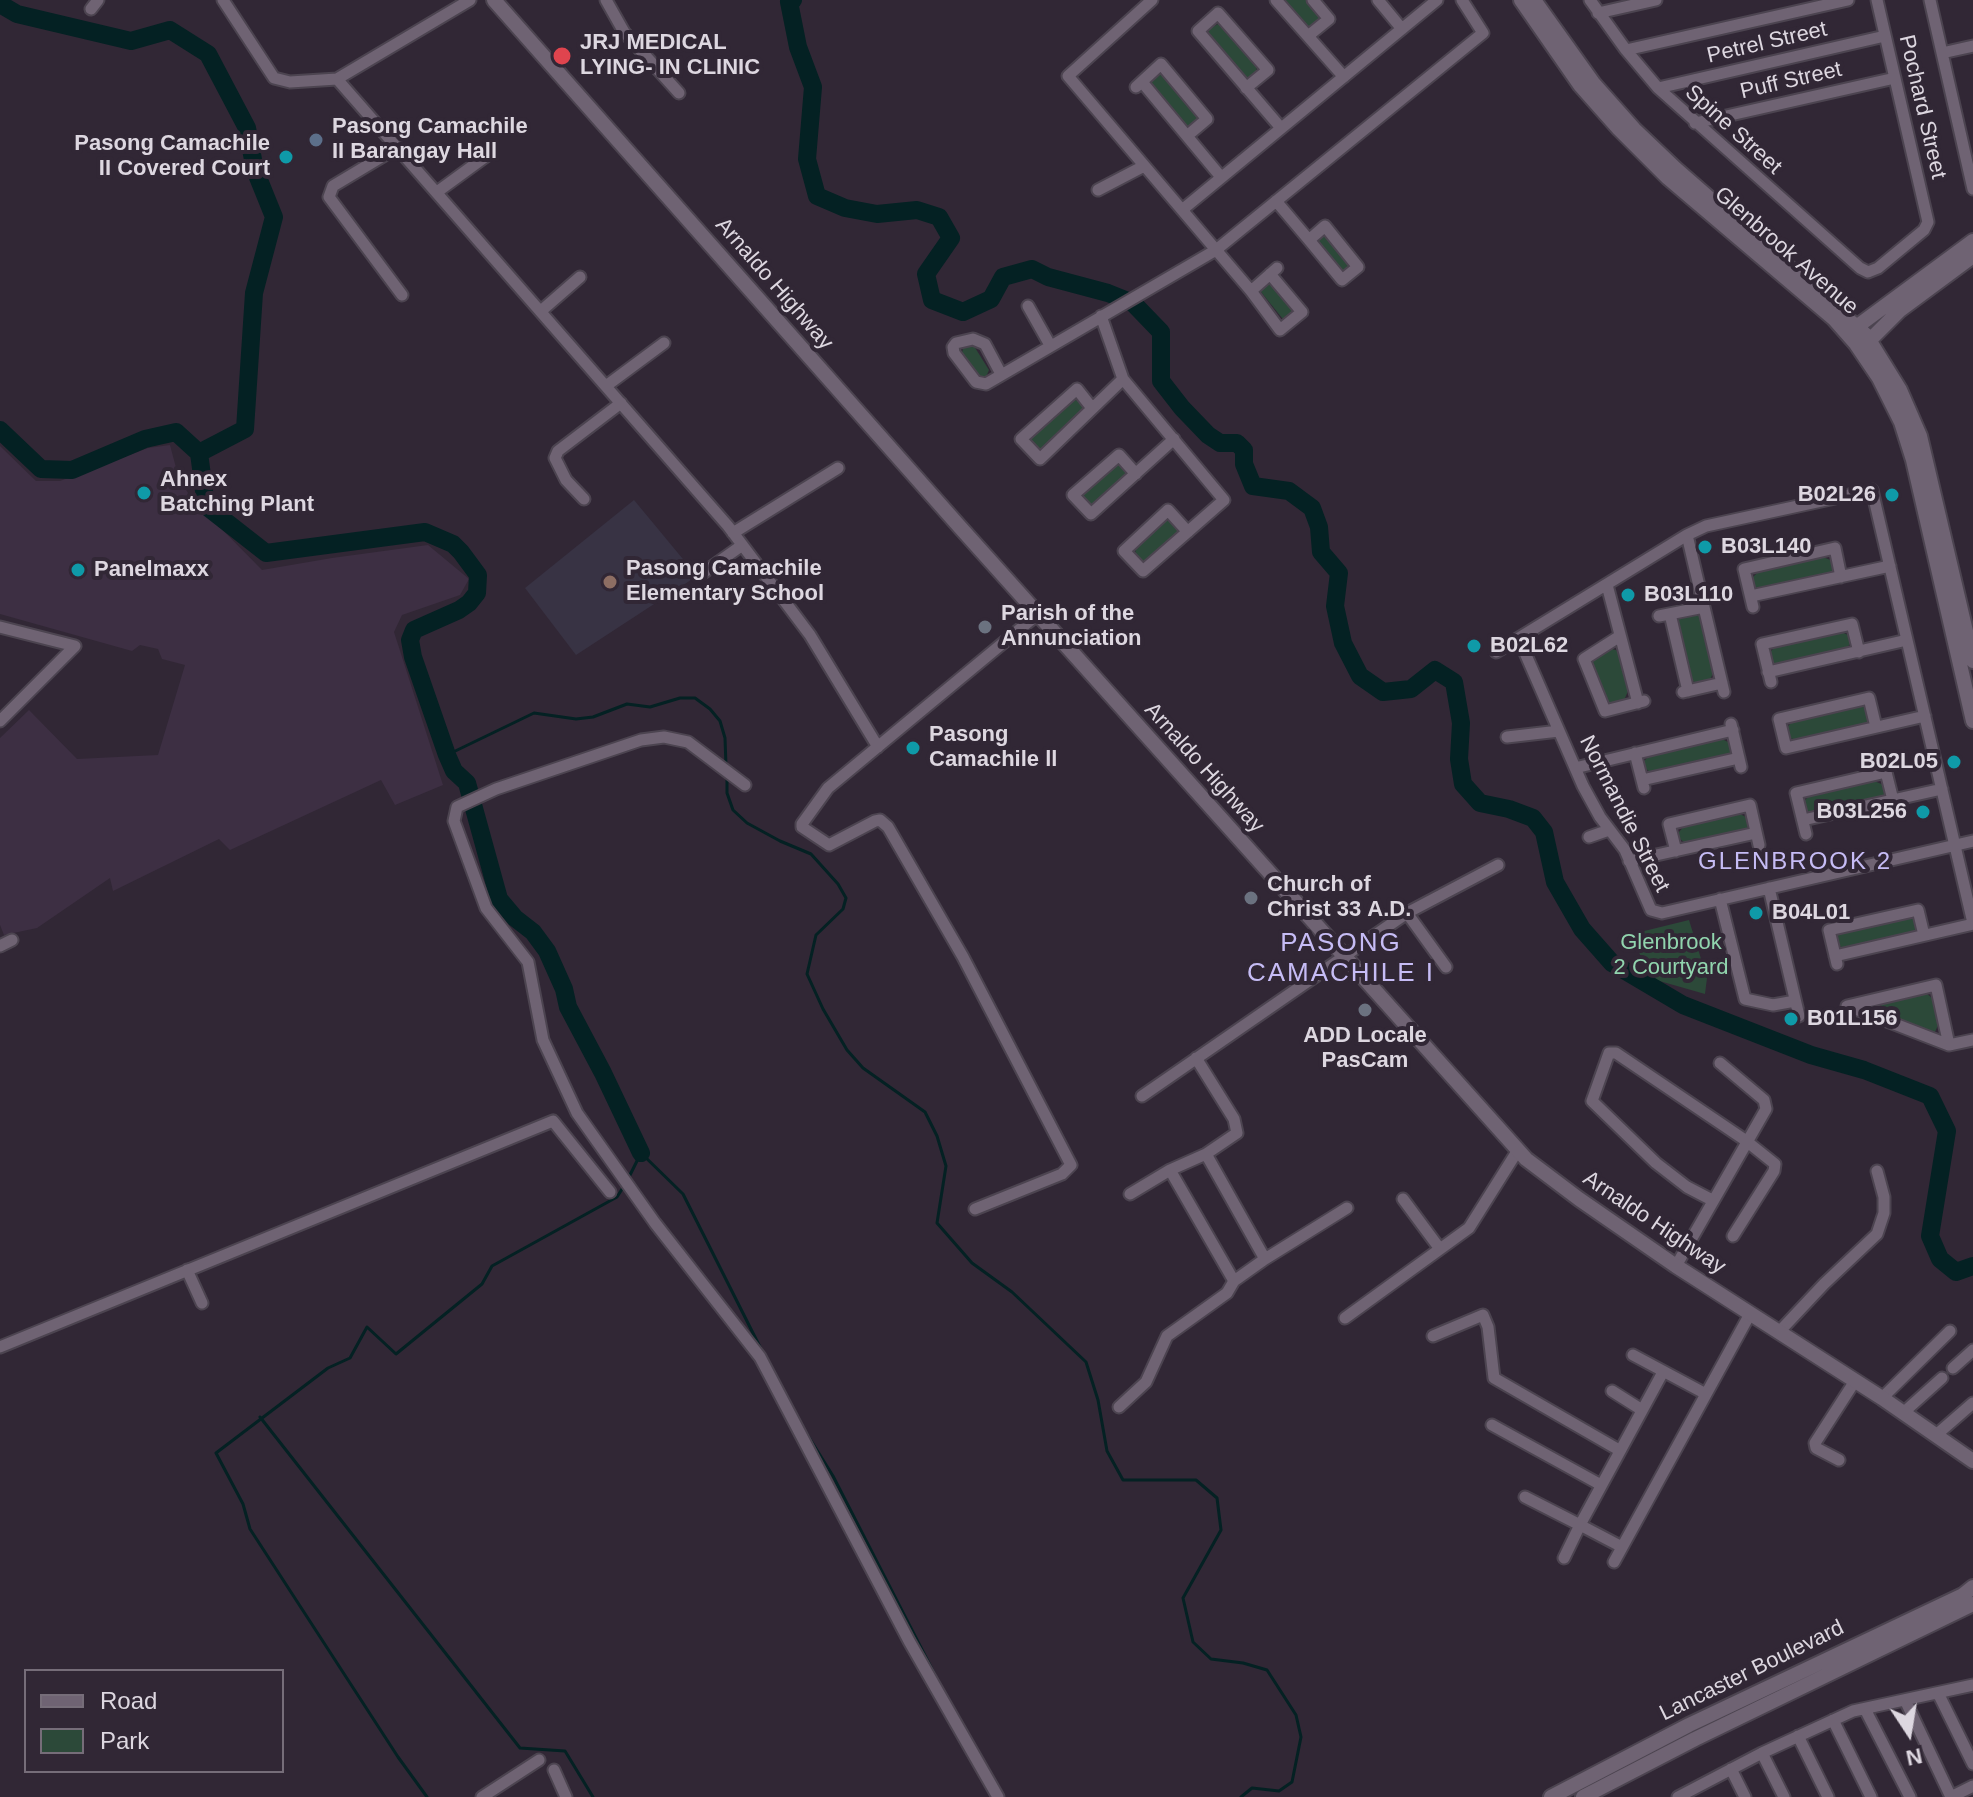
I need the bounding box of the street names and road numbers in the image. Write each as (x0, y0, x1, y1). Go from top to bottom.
street label: Petrel Street (1704, 16, 1830, 70)
street label: Pochard Street (1893, 33, 1951, 181)
street label: Puff Street (1738, 56, 1844, 106)
street label: Spine Street (1679, 80, 1787, 180)
street label: Glenbrook Avenue (1709, 181, 1863, 321)
street label: Arnaldo Highway (709, 213, 839, 355)
street label: Arnaldo Highway (1139, 697, 1269, 839)
street label: Normandie Street (1573, 731, 1675, 897)
street label: Arnaldo Highway (1578, 1166, 1730, 1280)
street label: Lancaster Boulevard (1656, 1615, 1848, 1727)

